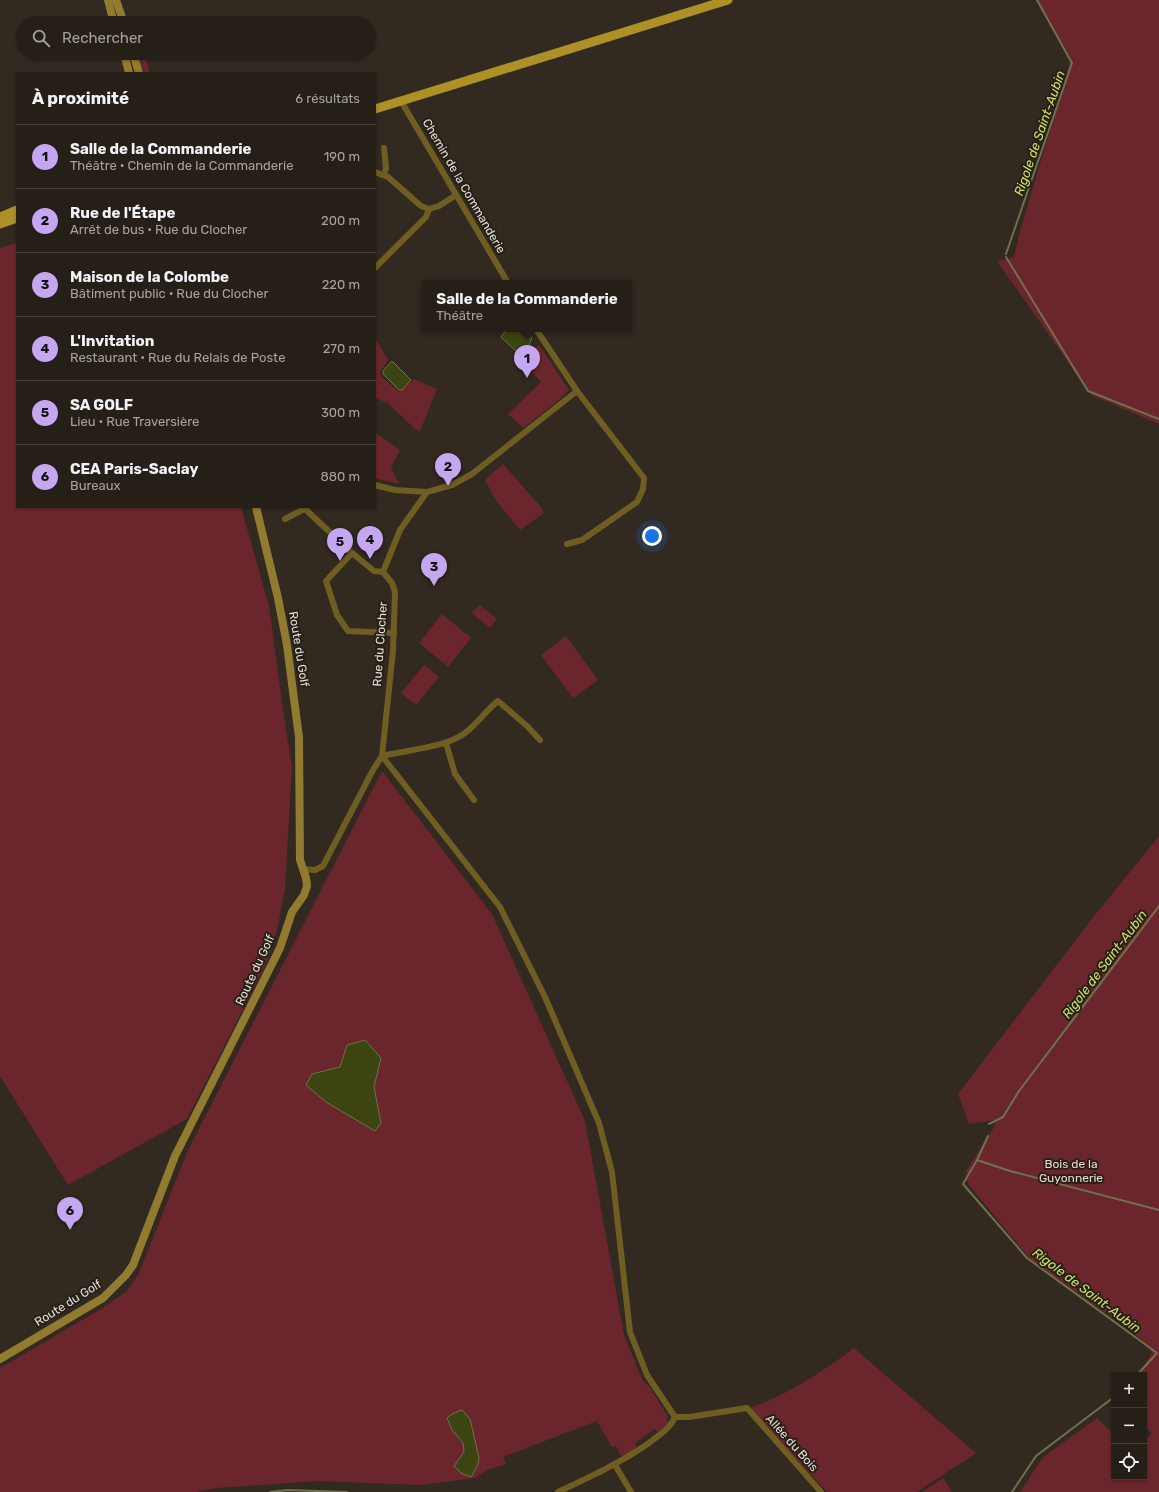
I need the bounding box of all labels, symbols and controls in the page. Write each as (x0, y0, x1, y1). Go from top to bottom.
search box (16, 16, 376, 60)
icon: search (30, 27, 52, 49)
text: Rechercher (62, 29, 143, 47)
water label: Rigole de Saint-Aubin (1011, 68, 1069, 198)
text: À proximité (32, 88, 129, 108)
text: 6 résultats (295, 91, 360, 106)
street label: Chemin de la Commanderie (420, 116, 509, 256)
text: Salle de la Commanderie (70, 140, 251, 158)
text: 1 (42, 149, 48, 164)
text: 190 m (324, 149, 360, 164)
text: Théâtre · Chemin de la Commanderie (70, 158, 293, 173)
text: Rue de l'Étape (70, 204, 175, 222)
text: 2 (41, 213, 49, 228)
text: 200 m (321, 213, 360, 228)
text: Arrêt de bus · Rue du Clocher (70, 222, 247, 237)
text: Maison de la Colombe (70, 268, 229, 286)
text: 3 (41, 277, 49, 292)
text: 220 m (322, 277, 360, 292)
popup (422, 280, 632, 332)
text: Bâtiment public · Rue du Clocher (70, 286, 269, 301)
text: Salle de la Commanderie (436, 290, 618, 308)
text: Théâtre (436, 308, 483, 323)
text: L'Invitation (70, 332, 154, 350)
text: 4 (41, 341, 49, 356)
text: 270 m (323, 341, 360, 356)
pin: 1 (514, 345, 540, 378)
text: Restaurant · Rue du Relais de Poste (70, 350, 285, 365)
text: SA GOLF (70, 396, 133, 414)
text: 5 (41, 405, 49, 420)
text: 300 m (321, 405, 360, 420)
text: Lieu · Rue Traversière (70, 414, 199, 429)
pin: 2 (435, 453, 461, 486)
text: CEA Paris-Saclay (70, 460, 198, 478)
text: 6 (41, 469, 49, 484)
text: 880 m (320, 469, 360, 484)
text: Bureaux (70, 478, 121, 493)
pin: 4 (357, 526, 383, 559)
your location (642, 526, 662, 546)
pin: 5 (327, 528, 353, 561)
pin: 3 (421, 553, 447, 586)
street label: Rue du Clocher (370, 601, 390, 687)
street label: Route du Golf (286, 610, 312, 688)
water label: Rigole de Saint-Aubin (1059, 907, 1151, 1022)
street label: Route du Golf (233, 932, 278, 1007)
park label: Bois de la Guyonnerie (1039, 1157, 1103, 1185)
pin: 6 (57, 1197, 83, 1230)
water label: Rigole de Saint-Aubin (1029, 1245, 1144, 1337)
street label: Route du Golf (32, 1277, 104, 1329)
map controls (1111, 1372, 1147, 1480)
button: + (1111, 1372, 1147, 1408)
button: − (1111, 1408, 1147, 1444)
street label: Allée du Bois (763, 1412, 821, 1474)
button: locate (1111, 1444, 1147, 1480)

